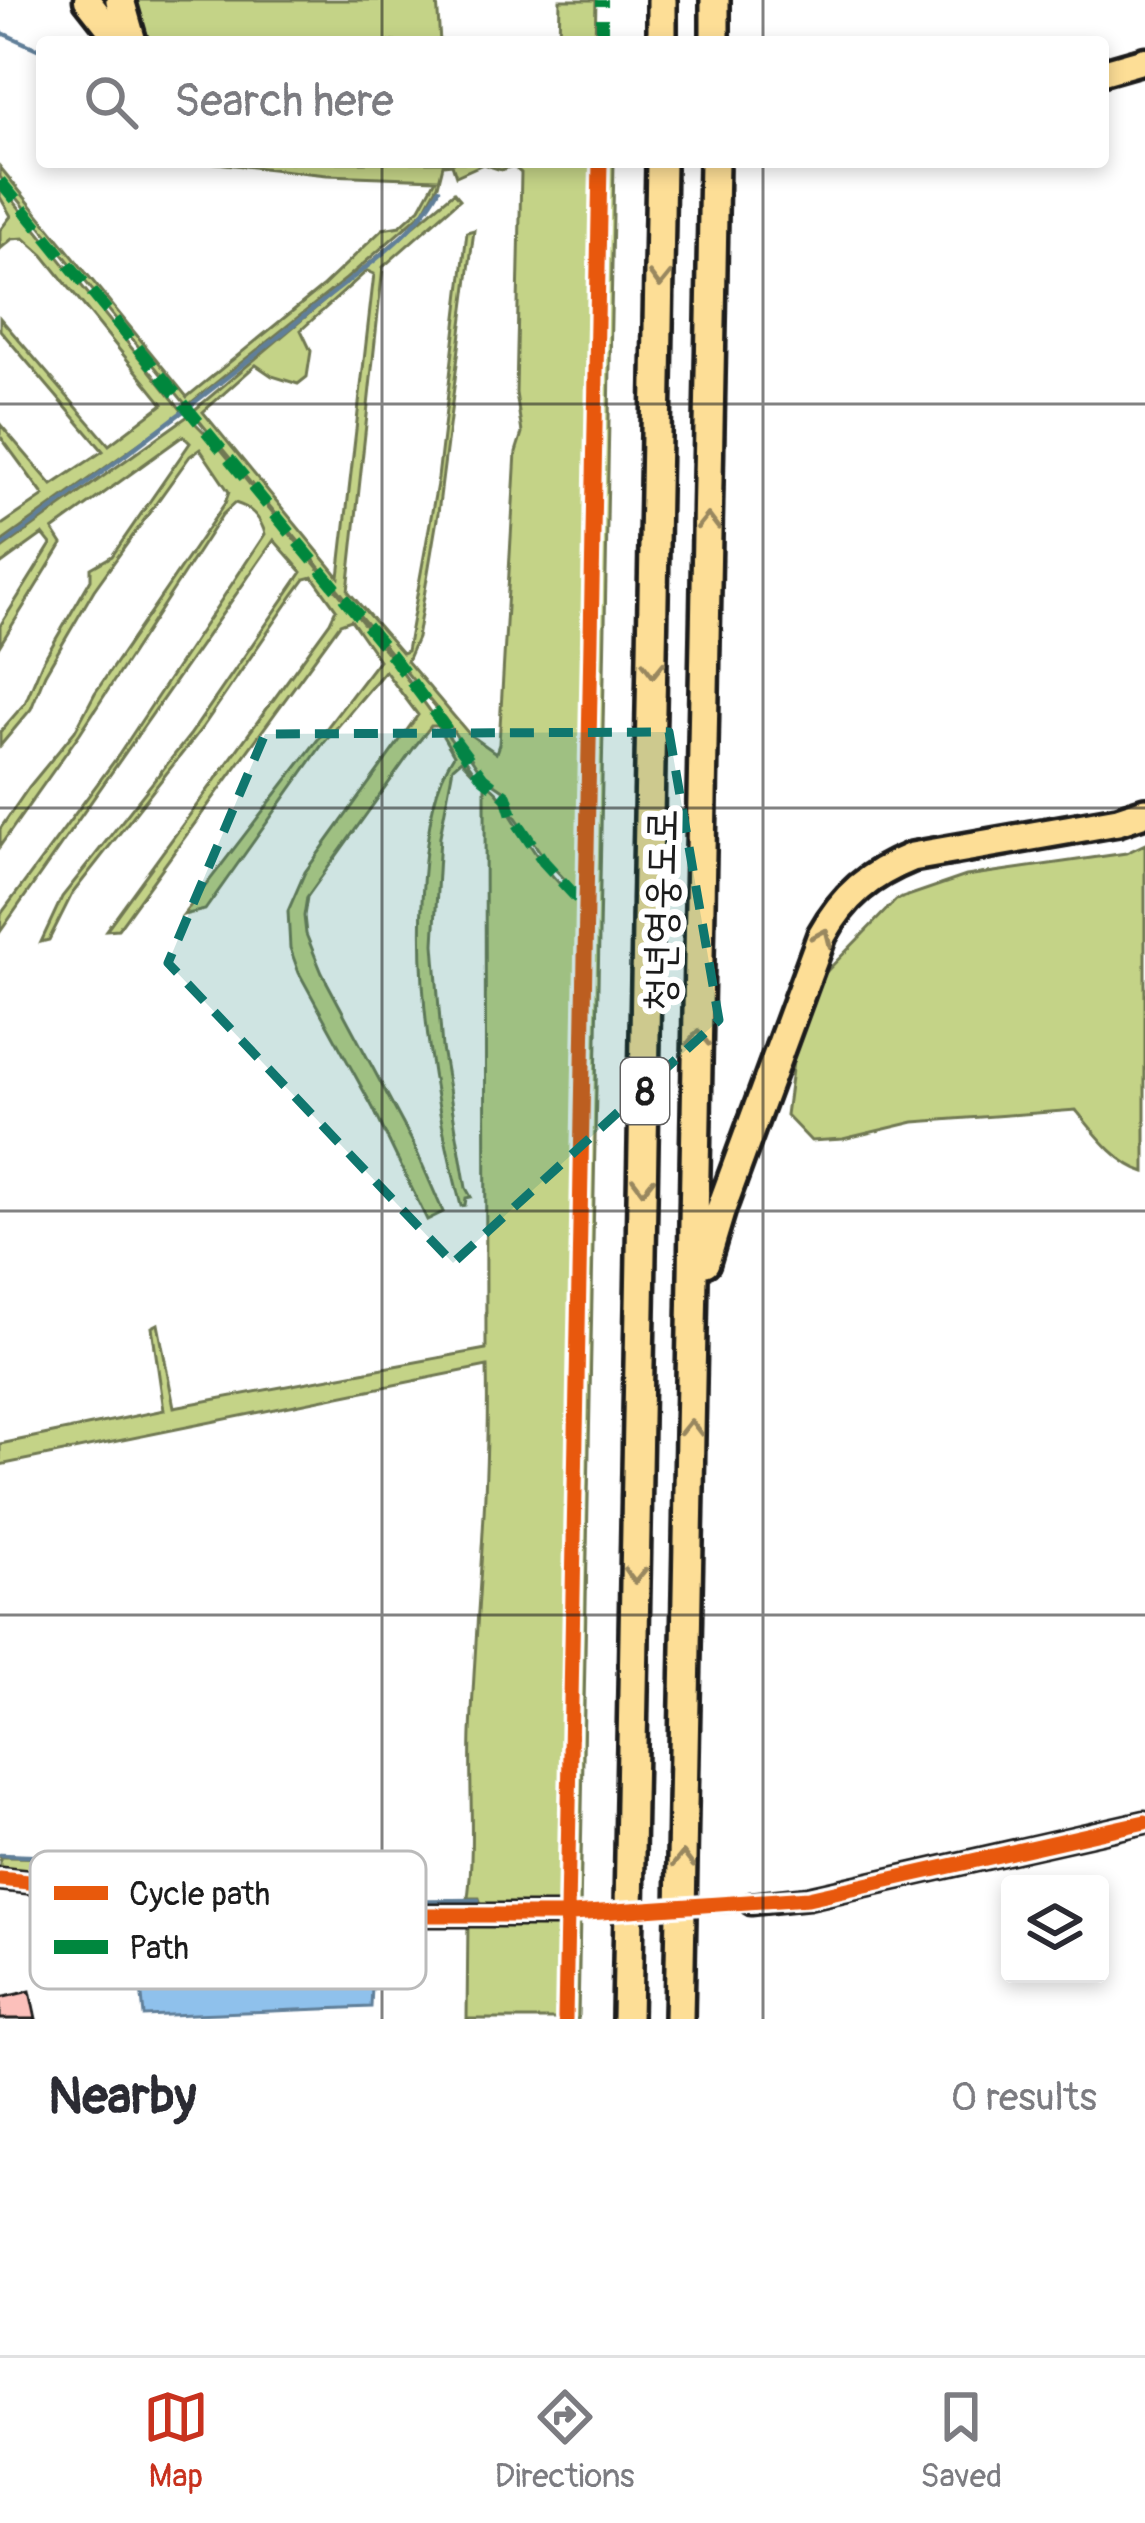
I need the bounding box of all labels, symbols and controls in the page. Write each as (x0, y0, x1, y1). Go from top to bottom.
search box (36, 36, 1109, 168)
icon: search (78, 69, 144, 135)
text: Search here (174, 74, 394, 130)
one-way arrow (647, 271, 673, 289)
one-way arrow (695, 512, 721, 531)
one-way arrow (640, 661, 666, 679)
street label: 청년영웅도로 (633, 808, 689, 1012)
one-way arrow (809, 927, 833, 949)
one-way arrow (685, 1028, 711, 1047)
road number: 8 (621, 1058, 669, 1124)
one-way arrow (630, 1177, 656, 1195)
one-way arrow (677, 1418, 703, 1437)
one-way arrow (623, 1566, 649, 1585)
one-way arrow (669, 1850, 695, 1869)
legend (30, 1851, 426, 1989)
text: Cycle path (129, 1874, 270, 1915)
map controls (1001, 1875, 1109, 1983)
button: layers (1001, 1875, 1109, 1983)
text: Path (129, 1928, 189, 1969)
text: Nearby (48, 2065, 196, 2129)
text: 0 results (951, 2073, 1097, 2122)
tab: Map (143, 2384, 209, 2497)
tab: Directions (495, 2384, 635, 2497)
tab: Saved (920, 2384, 1002, 2497)

